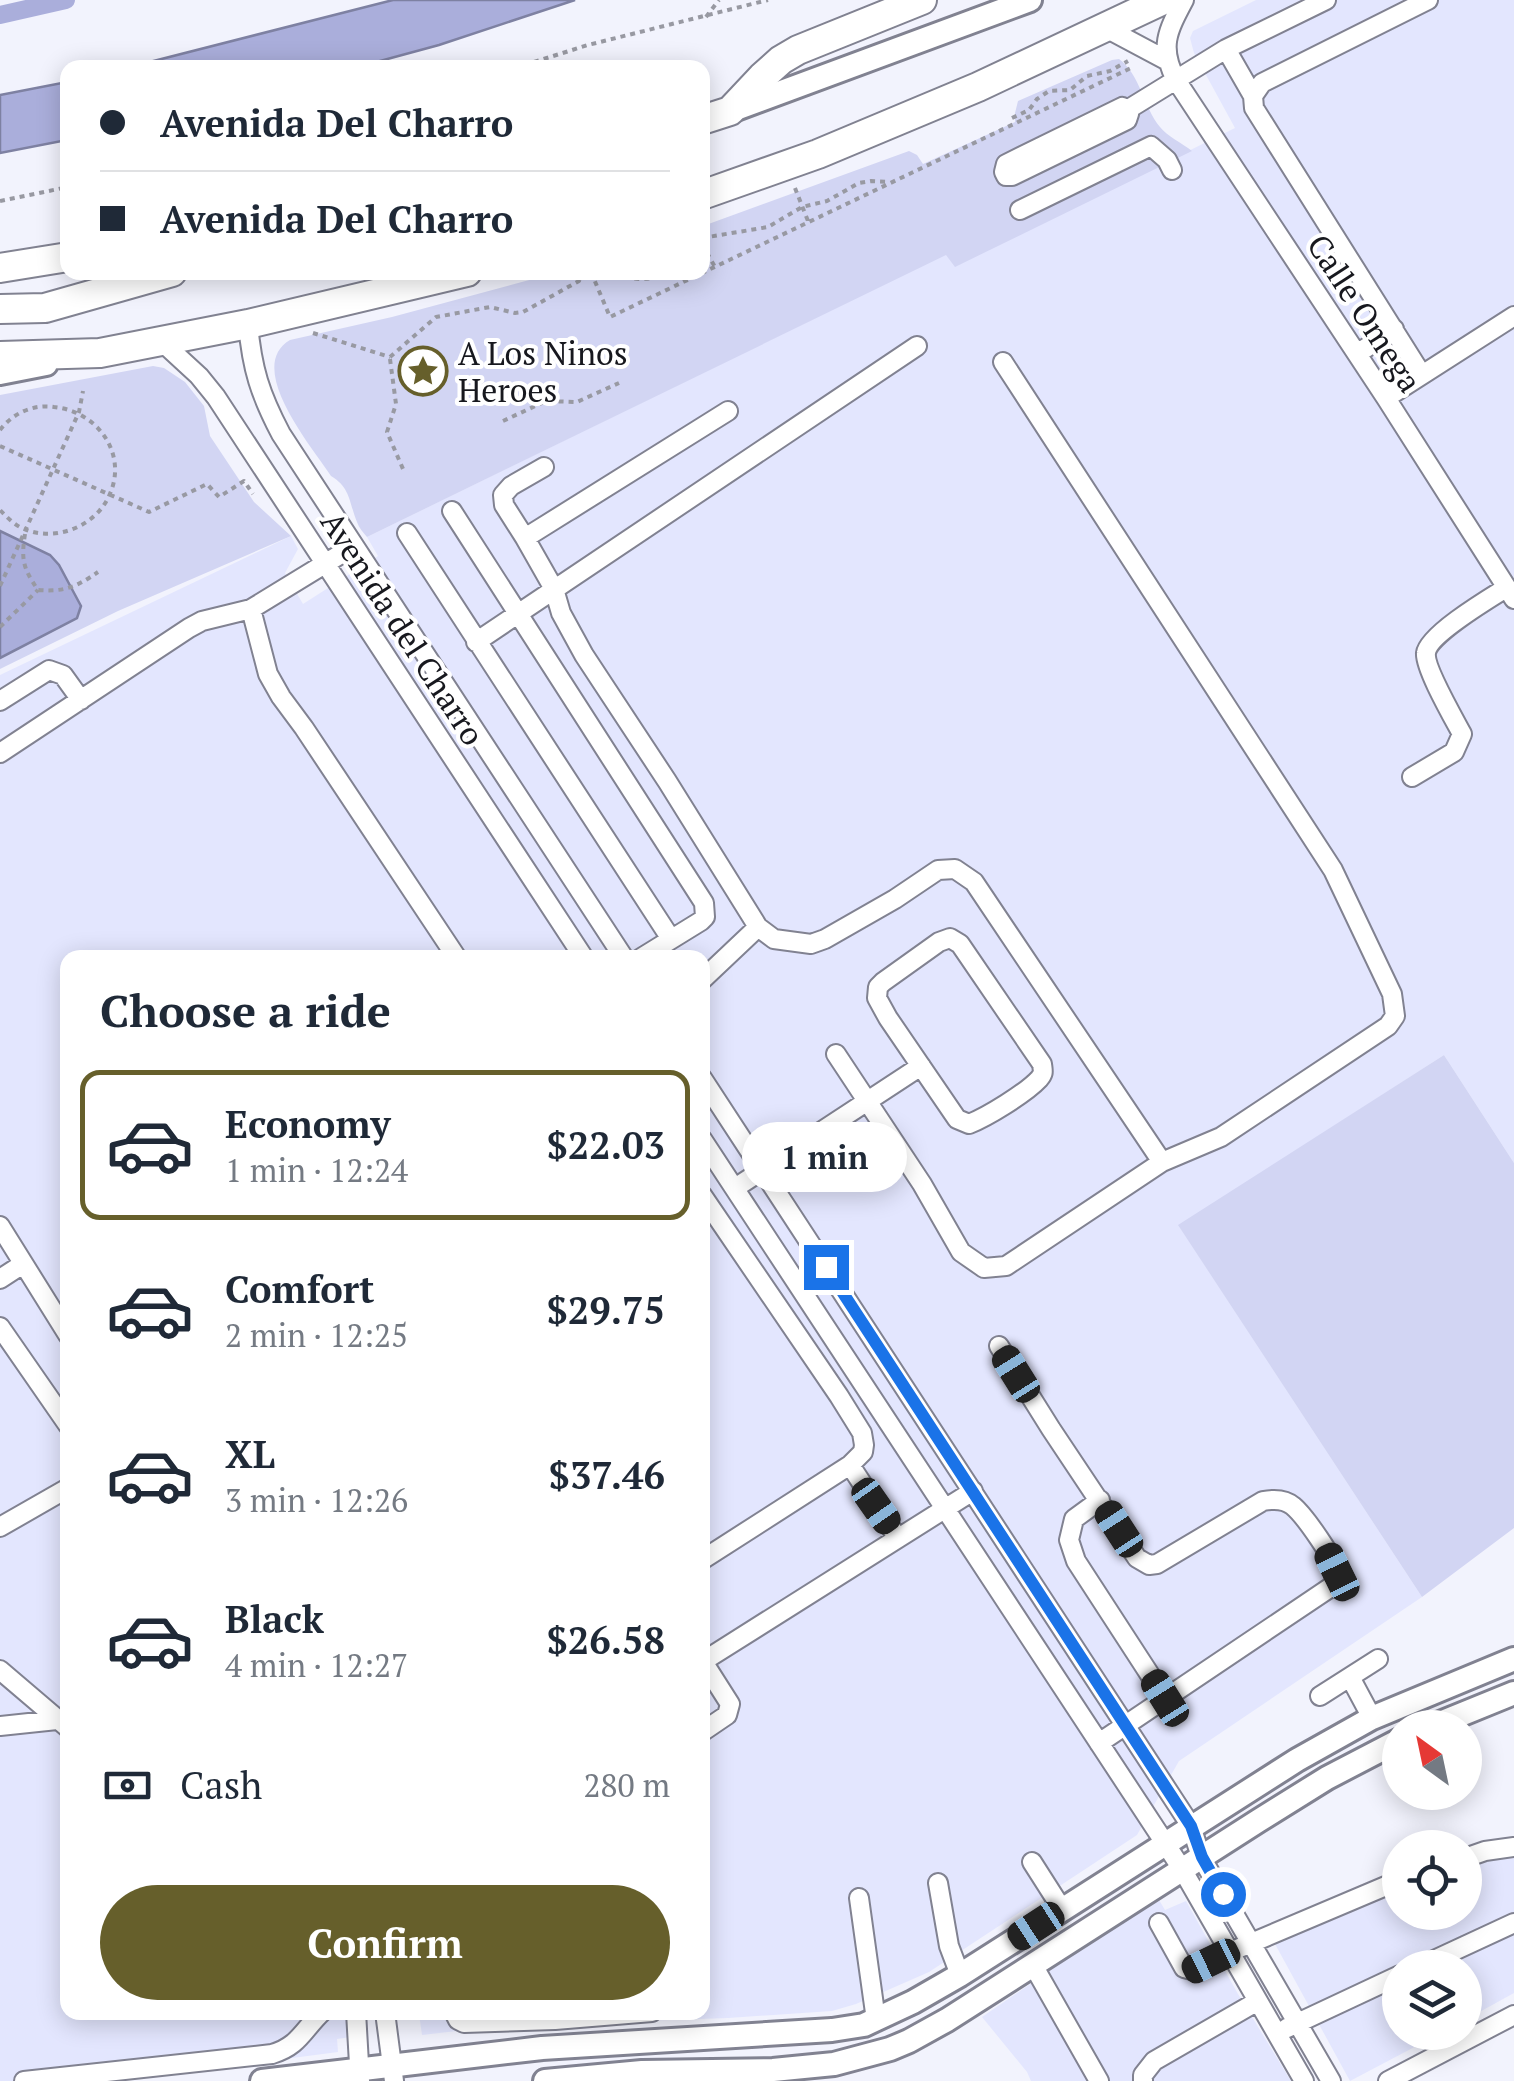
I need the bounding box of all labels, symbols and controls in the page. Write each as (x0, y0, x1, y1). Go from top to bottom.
text: Avenida Del Charro (160, 98, 513, 148)
text: Avenida Del Charro (160, 194, 513, 244)
street label: Calle Omega (1298, 226, 1432, 400)
place label: A Los Ninos Heroes (458, 332, 628, 411)
place icon: A Los Ninos Heroes (397, 345, 449, 397)
street label: Avenida del Charro (312, 503, 494, 753)
text: Choose a ride (100, 980, 391, 1040)
text: Economy (225, 1099, 391, 1149)
icon: car (105, 1100, 195, 1190)
text: $22.03 (546, 1120, 665, 1170)
callout: 1 min (744, 1122, 908, 1192)
text: 1 min (781, 1136, 868, 1178)
text: 1 min · 12:24 (225, 1149, 408, 1191)
route end (804, 1245, 849, 1290)
text: Comfort (225, 1264, 374, 1314)
icon: car (105, 1265, 195, 1355)
text: $29.75 (546, 1285, 665, 1335)
text: 2 min · 12:25 (225, 1314, 408, 1356)
car (987, 1341, 1045, 1407)
text: XL (225, 1429, 275, 1479)
icon: car (105, 1430, 195, 1520)
text: $37.46 (548, 1450, 665, 1500)
car (847, 1473, 905, 1539)
text: 3 min · 12:26 (225, 1479, 408, 1521)
car (1090, 1496, 1148, 1562)
car (1310, 1538, 1364, 1606)
text: Black (225, 1594, 324, 1644)
icon: car (105, 1595, 195, 1685)
text: $26.58 (546, 1615, 665, 1665)
text: 4 min · 12:27 (225, 1644, 408, 1686)
car (1136, 1665, 1194, 1731)
north arrow (1382, 1710, 1482, 1810)
map controls (1382, 1710, 1482, 2050)
icon: cash (100, 1758, 155, 1813)
text: Cash (180, 1760, 262, 1810)
text: 280 m (583, 1764, 670, 1806)
button: locate (1382, 1830, 1482, 1930)
route start (1201, 1872, 1246, 1917)
button: Confirm (100, 1885, 670, 2000)
car (1003, 1897, 1069, 1955)
car (1177, 1934, 1245, 1988)
button: layers (1382, 1950, 1482, 2050)

